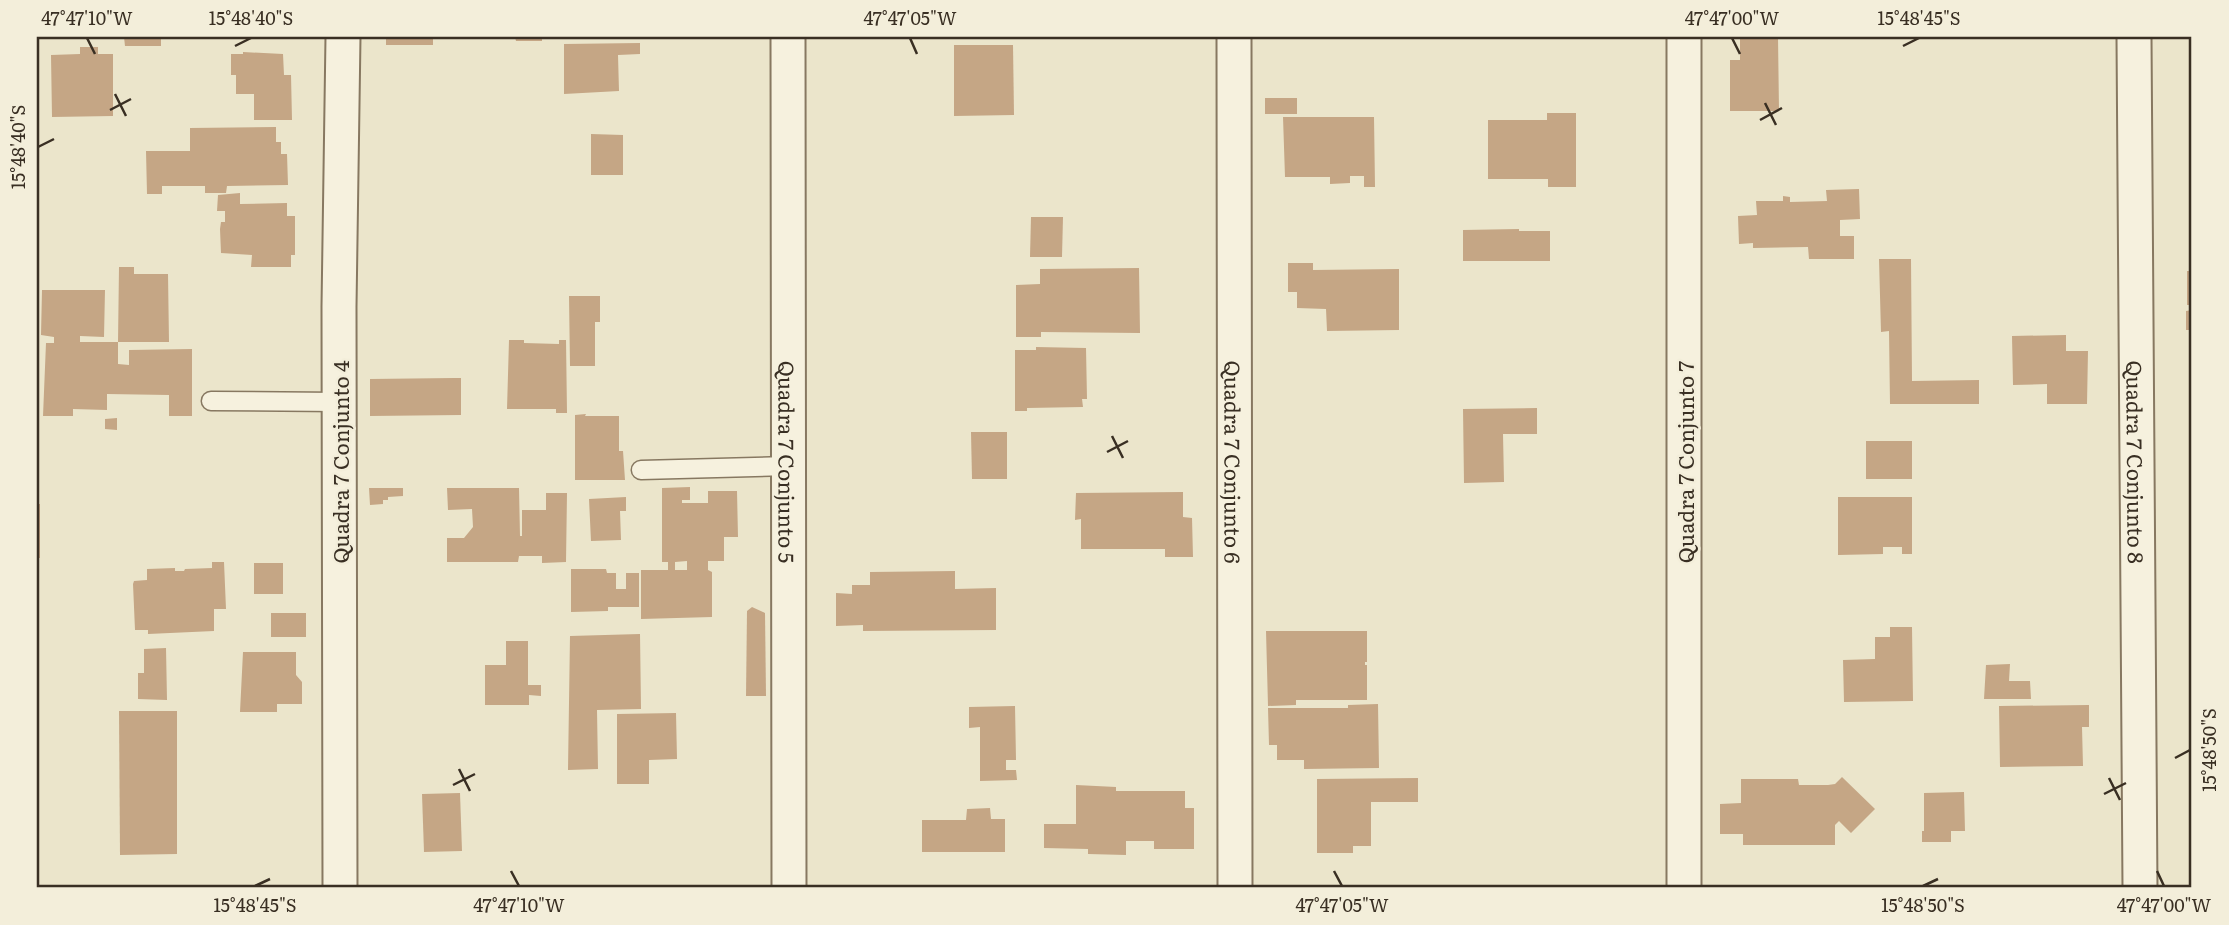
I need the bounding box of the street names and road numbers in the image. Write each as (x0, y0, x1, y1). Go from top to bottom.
street label: Quadra 7 Conjunto 4 (324, 360, 355, 564)
street label: Quadra 7 Conjunto 6 (1219, 360, 1250, 564)
street label: Quadra 7 Conjunto 8 (2121, 360, 2153, 564)
street label: Quadra 7 Conjunto 5 (773, 361, 804, 563)
street label: Quadra 7 Conjunto 7 (1669, 361, 1700, 563)

